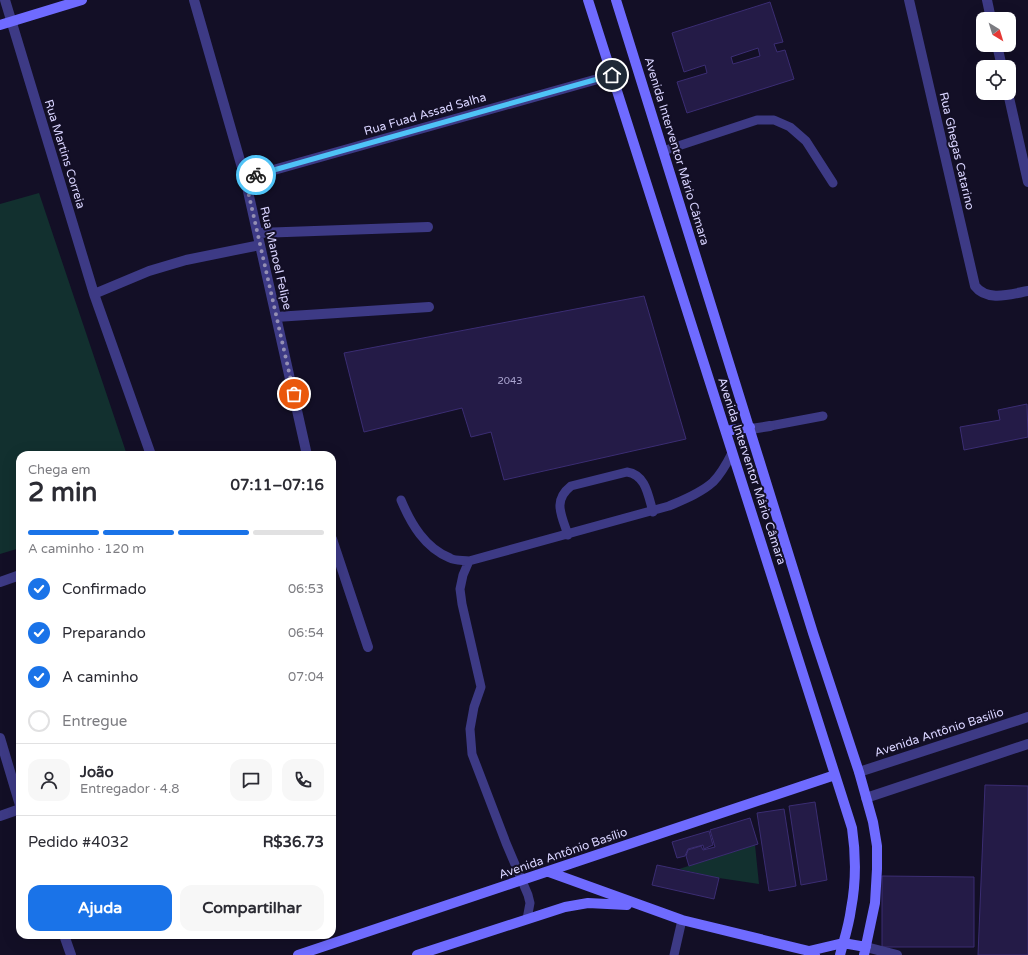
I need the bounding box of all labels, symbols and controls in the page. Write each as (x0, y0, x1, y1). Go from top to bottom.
north arrow (976, 12, 1016, 52)
map controls (976, 12, 1016, 100)
street label: Avenida Interventor Mário Câmara (642, 55, 712, 247)
pin (595, 58, 629, 92)
button: locate (976, 60, 1016, 100)
icon: home (601, 64, 623, 86)
street label: Rua Fuad Assad Salha (362, 90, 488, 138)
street label: Rua Ghegas Catarino (937, 91, 977, 211)
street label: Rua Martins Correia (42, 98, 88, 210)
courier (236, 155, 276, 195)
icon: bike (245, 164, 267, 186)
street label: Rua Manoel Felipe (257, 205, 295, 311)
house number: 2043 (497, 375, 523, 387)
street label: Avenida Interventor Mário Câmara (715, 376, 789, 566)
pin (277, 377, 311, 411)
icon: bag (283, 383, 305, 405)
text: Chega em (28, 462, 91, 478)
text: 07:11–07:16 (231, 476, 324, 494)
text: 2 min (28, 477, 97, 508)
text: A caminho · 120 m (28, 541, 144, 557)
icon: check (28, 578, 50, 600)
text: Confirmado (62, 580, 146, 598)
text: 06:53 (288, 581, 324, 597)
icon: check (28, 622, 50, 644)
text: Preparando (62, 624, 146, 642)
text: 06:54 (288, 625, 324, 641)
icon: check (28, 666, 50, 688)
text: A caminho (62, 668, 138, 686)
text: 07:04 (288, 669, 324, 685)
street label: Avenida Antônio Basílio (873, 704, 1005, 760)
text: Entregue (62, 712, 127, 730)
button: person (28, 759, 70, 801)
button: chat (230, 759, 272, 801)
button: phone (282, 759, 324, 801)
text: João (80, 763, 114, 781)
text: Entregador · 4.8 (80, 781, 179, 797)
street label: Avenida Antônio Basílio (497, 824, 629, 882)
text: Pedido #4032 (28, 833, 129, 851)
text: R$36.73 (263, 833, 324, 851)
button: Ajuda (28, 885, 172, 931)
button: Compartilhar (180, 885, 324, 931)

